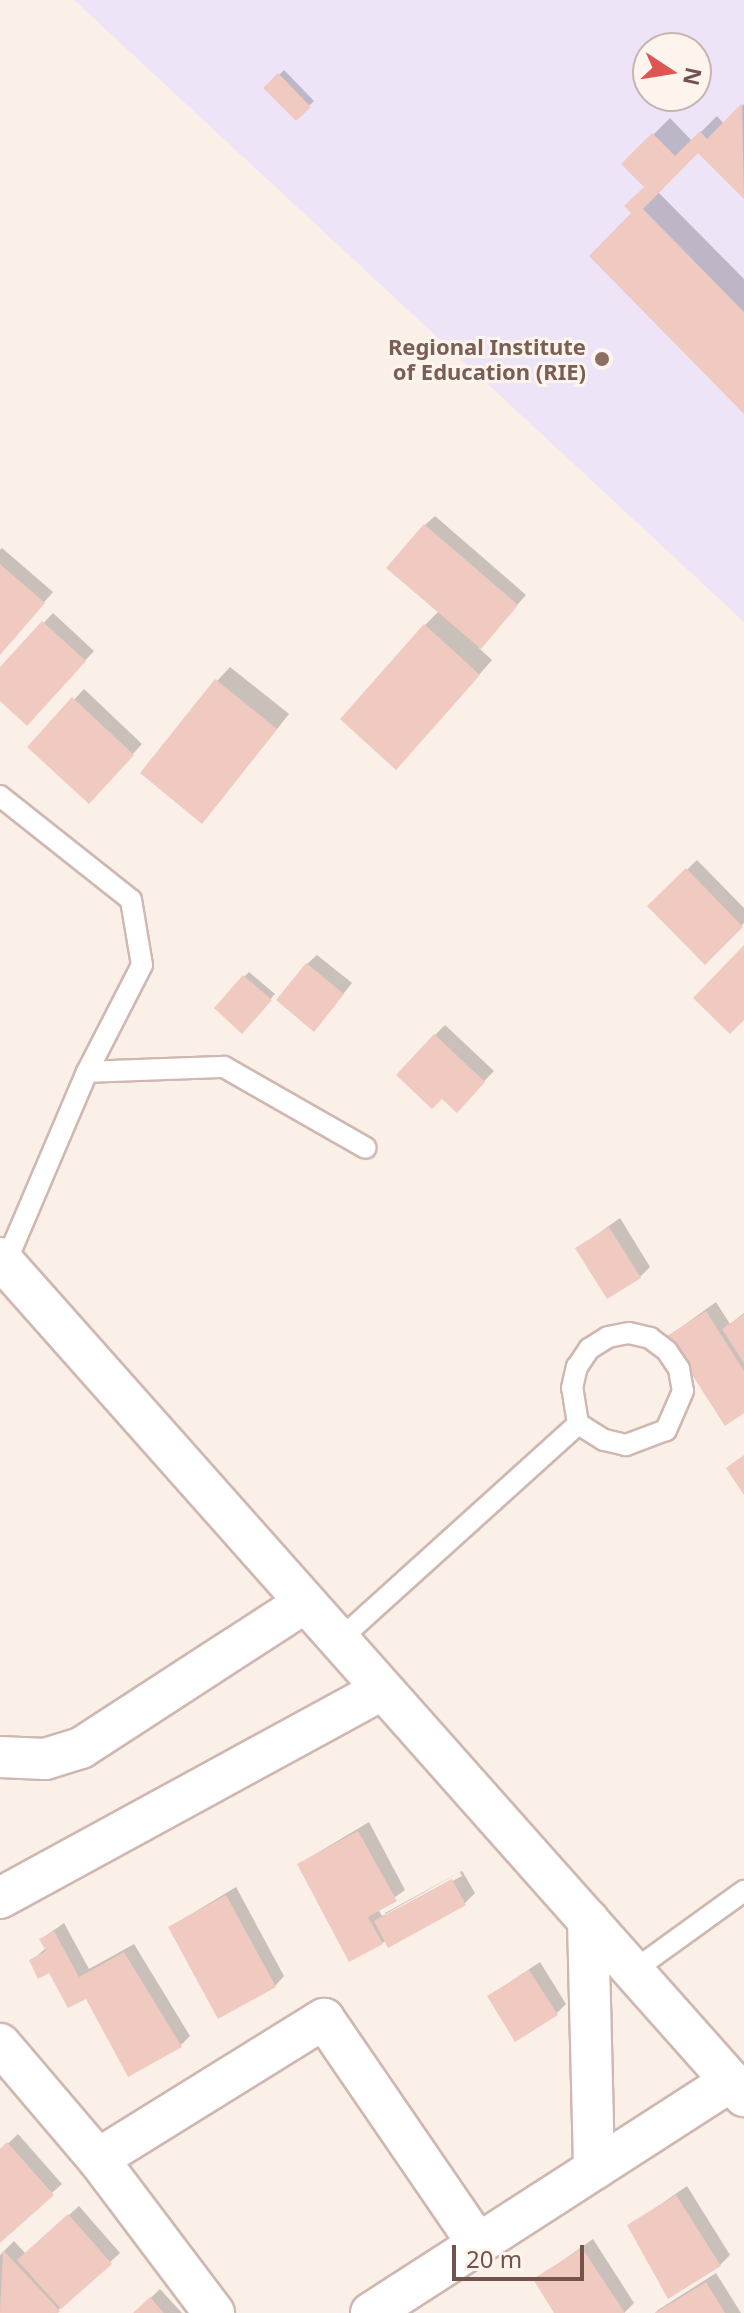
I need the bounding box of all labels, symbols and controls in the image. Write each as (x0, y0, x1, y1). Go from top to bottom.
north arrow (632, 32, 712, 112)
text: N (677, 65, 710, 88)
place label: Regional Institute of Education (RIE) (388, 333, 586, 384)
marker: Regional Institute of Education (RIE) (593, 350, 611, 368)
scale bar (456, 2229, 588, 2279)
text: 20 m (466, 2242, 522, 2275)

